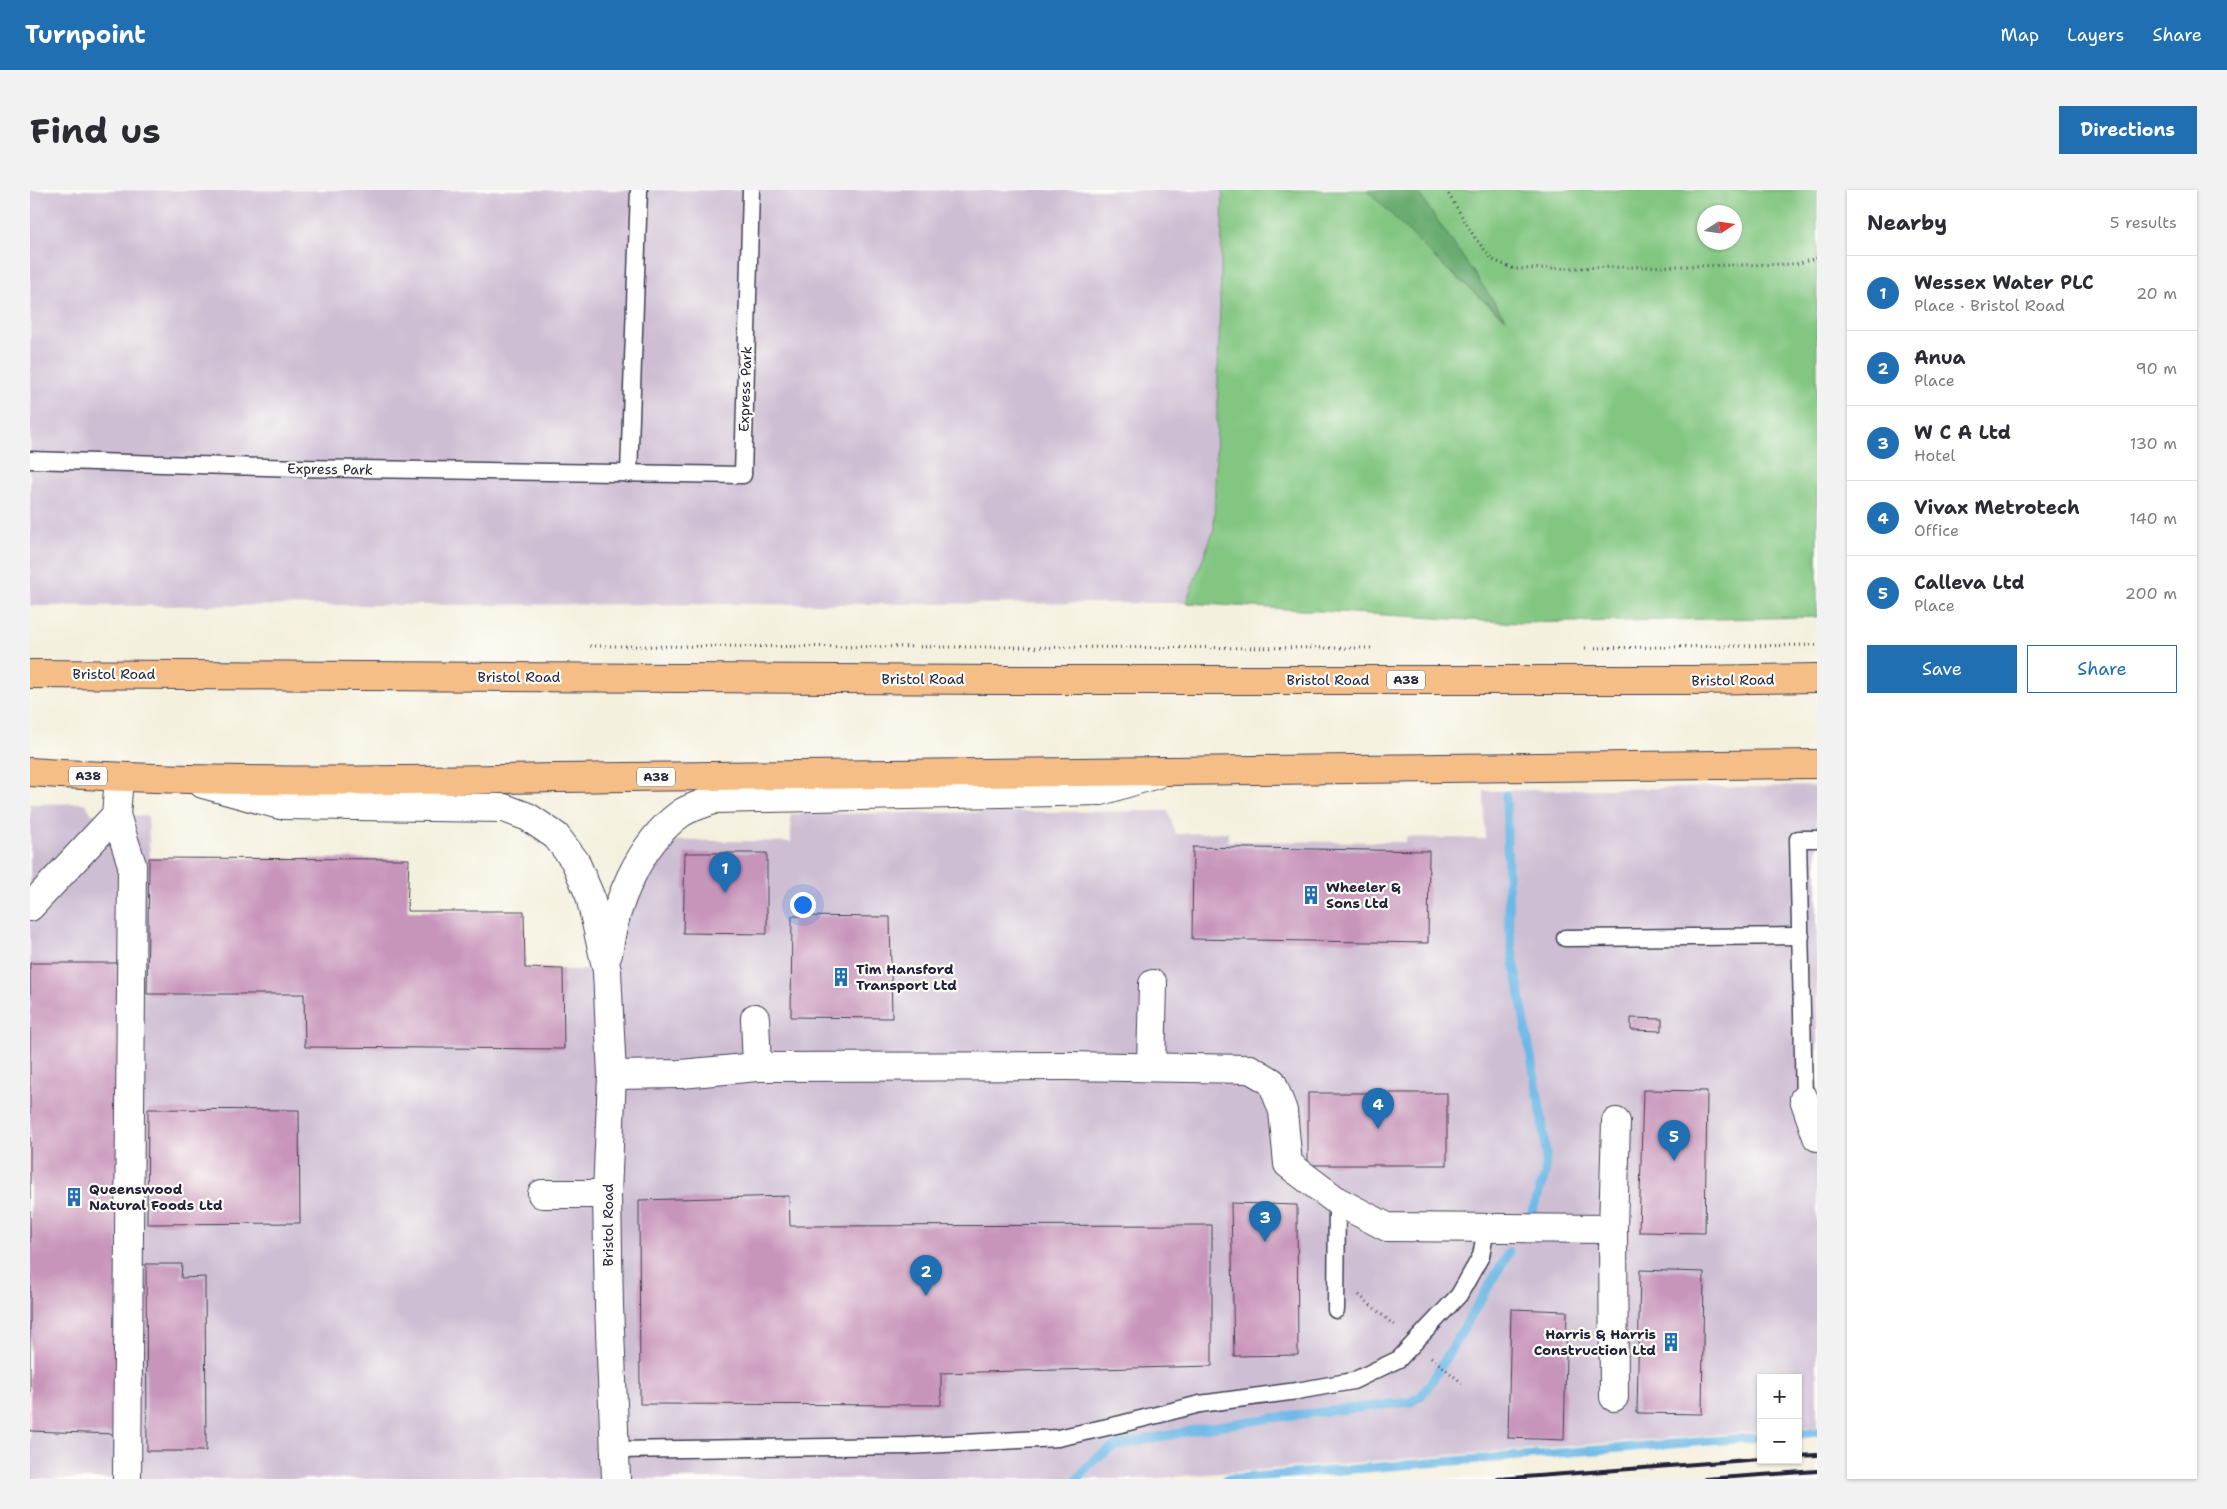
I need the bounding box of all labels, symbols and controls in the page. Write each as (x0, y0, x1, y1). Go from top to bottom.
text: Turnpoint (25, 19, 146, 51)
text: Map (2001, 23, 2039, 47)
text: Layers (2067, 23, 2124, 47)
text: Share (2152, 23, 2202, 47)
button: Directions (2059, 106, 2197, 154)
text: Find us (30, 107, 161, 154)
north arrow (1697, 205, 1742, 250)
text: Nearby (1867, 209, 1947, 237)
text: 5 results (2110, 212, 2177, 233)
text: Wessex Water PLC (1914, 270, 2094, 295)
text: 1 (1879, 283, 1887, 304)
text: 20 m (2136, 283, 2177, 304)
text: Place · Bristol Road (1914, 295, 2065, 316)
text: Anua (1914, 345, 1966, 370)
street label: Express Park (735, 346, 755, 432)
text: 2 (1877, 358, 1889, 379)
text: 90 m (2136, 358, 2177, 379)
text: Place (1914, 370, 1955, 391)
text: W C A Ltd (1914, 420, 2011, 445)
text: 3 (1877, 433, 1889, 454)
text: 130 m (2130, 433, 2177, 454)
text: Hotel (1914, 445, 1955, 466)
street label: Express Park (287, 459, 373, 479)
text: Vivax Metrotech (1914, 495, 2080, 520)
text: 4 (1877, 508, 1889, 529)
text: 140 m (2130, 508, 2177, 529)
text: Office (1914, 520, 1959, 541)
text: Calleva Ltd (1914, 570, 2025, 595)
text: 5 (1878, 583, 1888, 604)
text: 200 m (2125, 583, 2177, 604)
text: Place (1914, 595, 1955, 616)
button: Save (1867, 645, 2017, 693)
button: Share (2027, 645, 2177, 693)
street label: Bristol Road (73, 665, 156, 683)
street label: Bristol Road (478, 668, 561, 686)
street label: Bristol Road (882, 670, 965, 688)
road number: A38 (1387, 670, 1425, 690)
street label: Bristol Road (1691, 670, 1775, 690)
street label: Bristol Road (1287, 671, 1370, 689)
road number: A38 (69, 766, 107, 786)
road number: A38 (637, 768, 675, 786)
pin: 1 (709, 852, 741, 893)
place label: Wheeler & Sons Ltd (1326, 878, 1401, 912)
building icon: Wheeler & Sons Ltd (1300, 884, 1322, 906)
your location (790, 892, 816, 918)
place label: Tim Hansford Transport Ltd (856, 960, 957, 994)
building icon: Tim Hansford Transport Ltd (830, 966, 852, 988)
pin: 4 (1362, 1088, 1394, 1129)
pin: 5 (1658, 1120, 1690, 1161)
place label: Queenswood Natural Foods Ltd (89, 1180, 223, 1214)
street label: Bristol Road (599, 1183, 617, 1266)
building icon: Queenswood Natural Foods Ltd (63, 1186, 85, 1208)
pin: 3 (1249, 1201, 1281, 1242)
pin: 2 (910, 1255, 942, 1296)
place label: Harris & Harris Construction Ltd (1534, 1325, 1656, 1359)
building icon: Harris & Harris Construction Ltd (1660, 1331, 1682, 1353)
map controls (1757, 1374, 1802, 1464)
button: + (1757, 1374, 1802, 1419)
button: − (1757, 1419, 1802, 1464)

